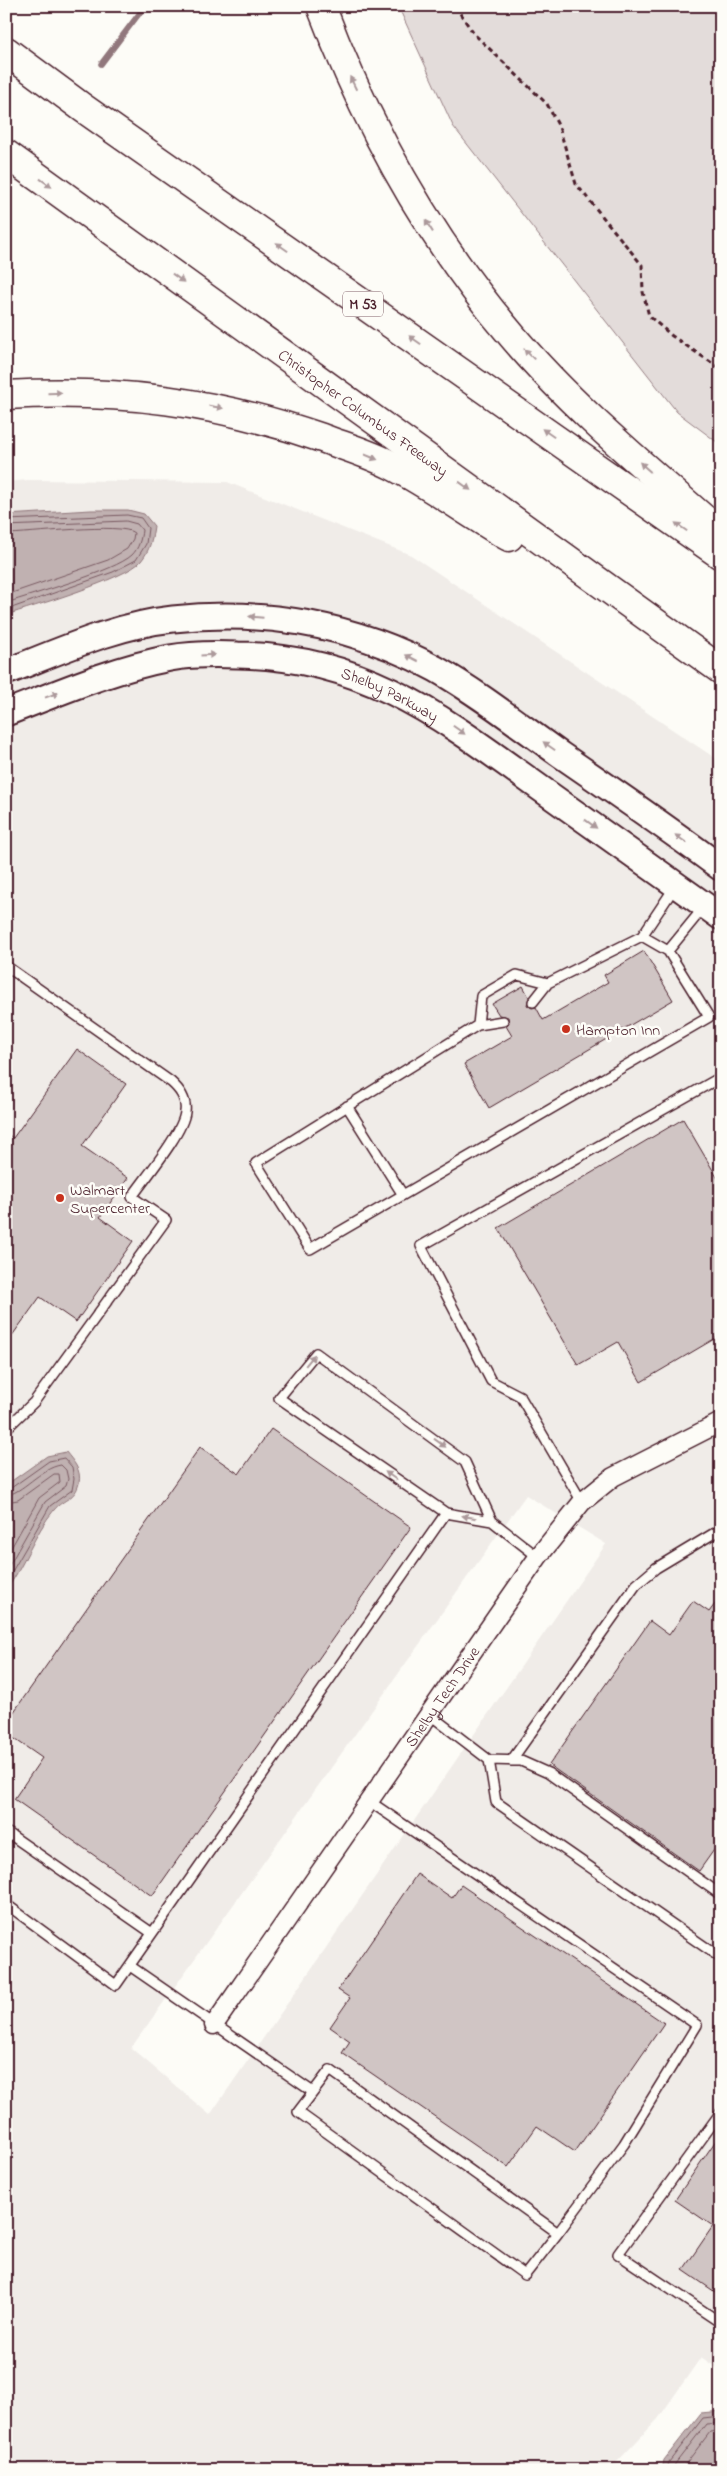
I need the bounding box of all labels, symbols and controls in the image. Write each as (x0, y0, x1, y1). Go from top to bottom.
one-way arrow (348, 75, 357, 90)
one-way arrow (39, 177, 52, 188)
one-way arrow (425, 219, 434, 232)
one-way arrow (275, 242, 288, 252)
one-way arrow (171, 273, 185, 283)
road number: M 53 (343, 292, 383, 316)
one-way arrow (408, 335, 421, 345)
street label: Christopher Columbus Freeway (272, 344, 453, 484)
one-way arrow (523, 348, 535, 360)
one-way arrow (47, 388, 63, 396)
one-way arrow (209, 404, 225, 412)
one-way arrow (541, 428, 555, 438)
one-way arrow (364, 453, 379, 461)
one-way arrow (640, 461, 652, 473)
one-way arrow (458, 481, 472, 491)
one-way arrow (674, 522, 688, 532)
one-way arrow (248, 613, 264, 621)
one-way arrow (201, 650, 217, 658)
one-way arrow (405, 653, 419, 661)
street label: Shelby Parkway (337, 662, 443, 729)
one-way arrow (45, 691, 60, 699)
one-way arrow (452, 725, 466, 735)
one-way arrow (542, 741, 555, 751)
one-way arrow (584, 819, 598, 829)
one-way arrow (675, 834, 688, 844)
place label: Hampton Inn (576, 1019, 660, 1043)
marker: Hampton Inn (560, 1023, 572, 1035)
place label: Walmart Supercenter (70, 1179, 150, 1221)
marker: Walmart Supercenter (54, 1192, 66, 1204)
one-way arrow (305, 1354, 316, 1367)
one-way arrow (433, 1438, 447, 1448)
one-way arrow (384, 1471, 398, 1481)
one-way arrow (460, 1513, 476, 1521)
street label: Shelby Tech Drive (400, 1641, 487, 1752)

